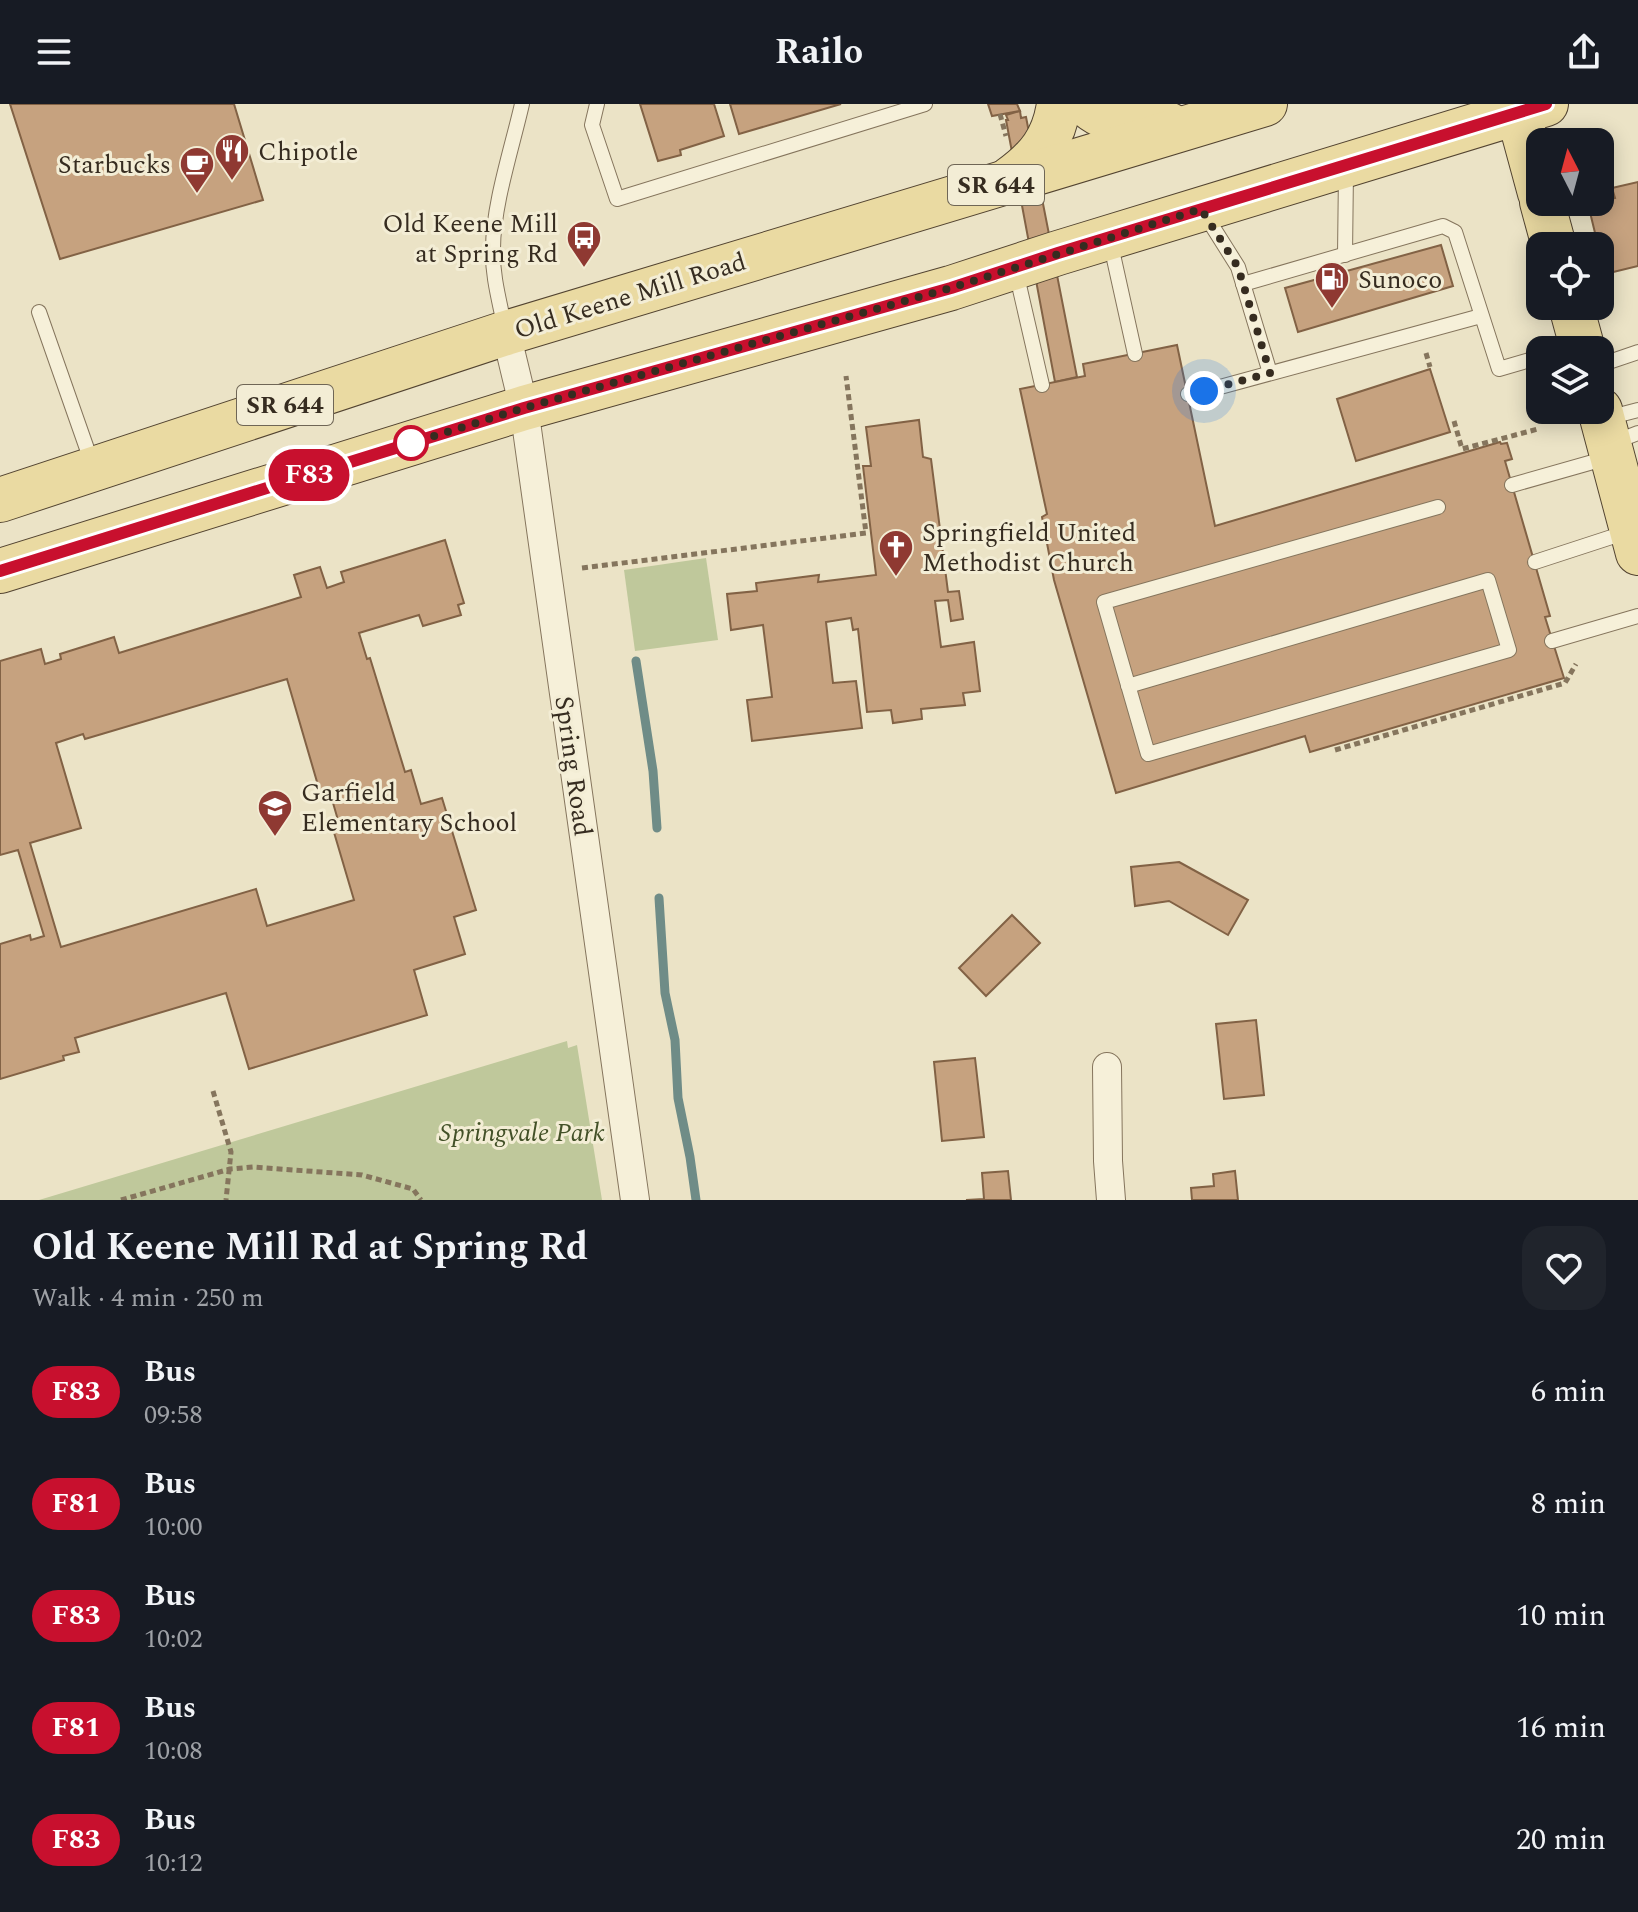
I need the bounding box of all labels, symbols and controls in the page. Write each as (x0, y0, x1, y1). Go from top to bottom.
text: Railo (775, 25, 863, 80)
icon: menu (32, 30, 76, 74)
icon: share (1562, 30, 1606, 74)
north arrow (1526, 128, 1614, 216)
map controls (1526, 128, 1614, 424)
restaurant icon: Chipotle (213, 132, 251, 182)
place label: Chipotle (258, 132, 358, 172)
place label: Starbucks (58, 145, 171, 185)
cafe icon: Starbucks (178, 145, 216, 195)
road number: SR 644 (948, 165, 1044, 205)
place label: Old Keene Mill at Spring Rd (382, 204, 558, 274)
bus stop icon: Old Keene Mill at Spring Rd (565, 219, 603, 269)
button: locate (1526, 232, 1614, 320)
street label: Old Keene Mill Road (509, 242, 751, 350)
fuel station icon: Sunoco (1313, 260, 1351, 310)
place label: Sunoco (1358, 260, 1442, 300)
button: layers (1526, 336, 1614, 424)
your location (1184, 371, 1224, 411)
road number: SR 644 (237, 385, 333, 425)
unlabelled marker (394, 426, 428, 460)
line badge: F83 (263, 449, 355, 501)
text: F83 (284, 453, 334, 496)
place label: Springfield United Methodist Church (922, 513, 1136, 583)
church icon: Springfield United Methodist Church (877, 528, 915, 578)
street label: Spring Road (543, 693, 603, 839)
place label: Garfield Elementary School (301, 773, 517, 843)
school or university icon: Garfield Elementary School (256, 788, 294, 838)
park label: Springvale Park (439, 1113, 605, 1153)
text: Old Keene Mill Rd at Spring Rd (32, 1219, 588, 1277)
button: heart (1522, 1226, 1606, 1310)
text: Walk · 4 min · 250 m (32, 1278, 264, 1318)
text: Bus (144, 1349, 196, 1395)
text: 6 min (1531, 1369, 1606, 1415)
text: F83 (51, 1370, 101, 1413)
text: 09:58 (144, 1395, 203, 1435)
text: Bus (144, 1461, 196, 1507)
text: 8 min (1531, 1481, 1606, 1527)
text: F81 (51, 1482, 101, 1525)
text: 10:00 (144, 1507, 203, 1547)
text: Bus (144, 1573, 196, 1619)
text: 10 min (1516, 1593, 1606, 1639)
text: F83 (51, 1594, 101, 1637)
text: 10:02 (144, 1619, 203, 1659)
text: Bus (144, 1685, 196, 1731)
text: 16 min (1516, 1705, 1606, 1751)
text: F81 (51, 1706, 101, 1749)
text: 10:08 (144, 1731, 203, 1771)
text: Bus (144, 1797, 196, 1843)
text: 20 min (1516, 1817, 1606, 1863)
text: F83 (51, 1818, 101, 1861)
text: 10:12 (144, 1843, 203, 1883)

